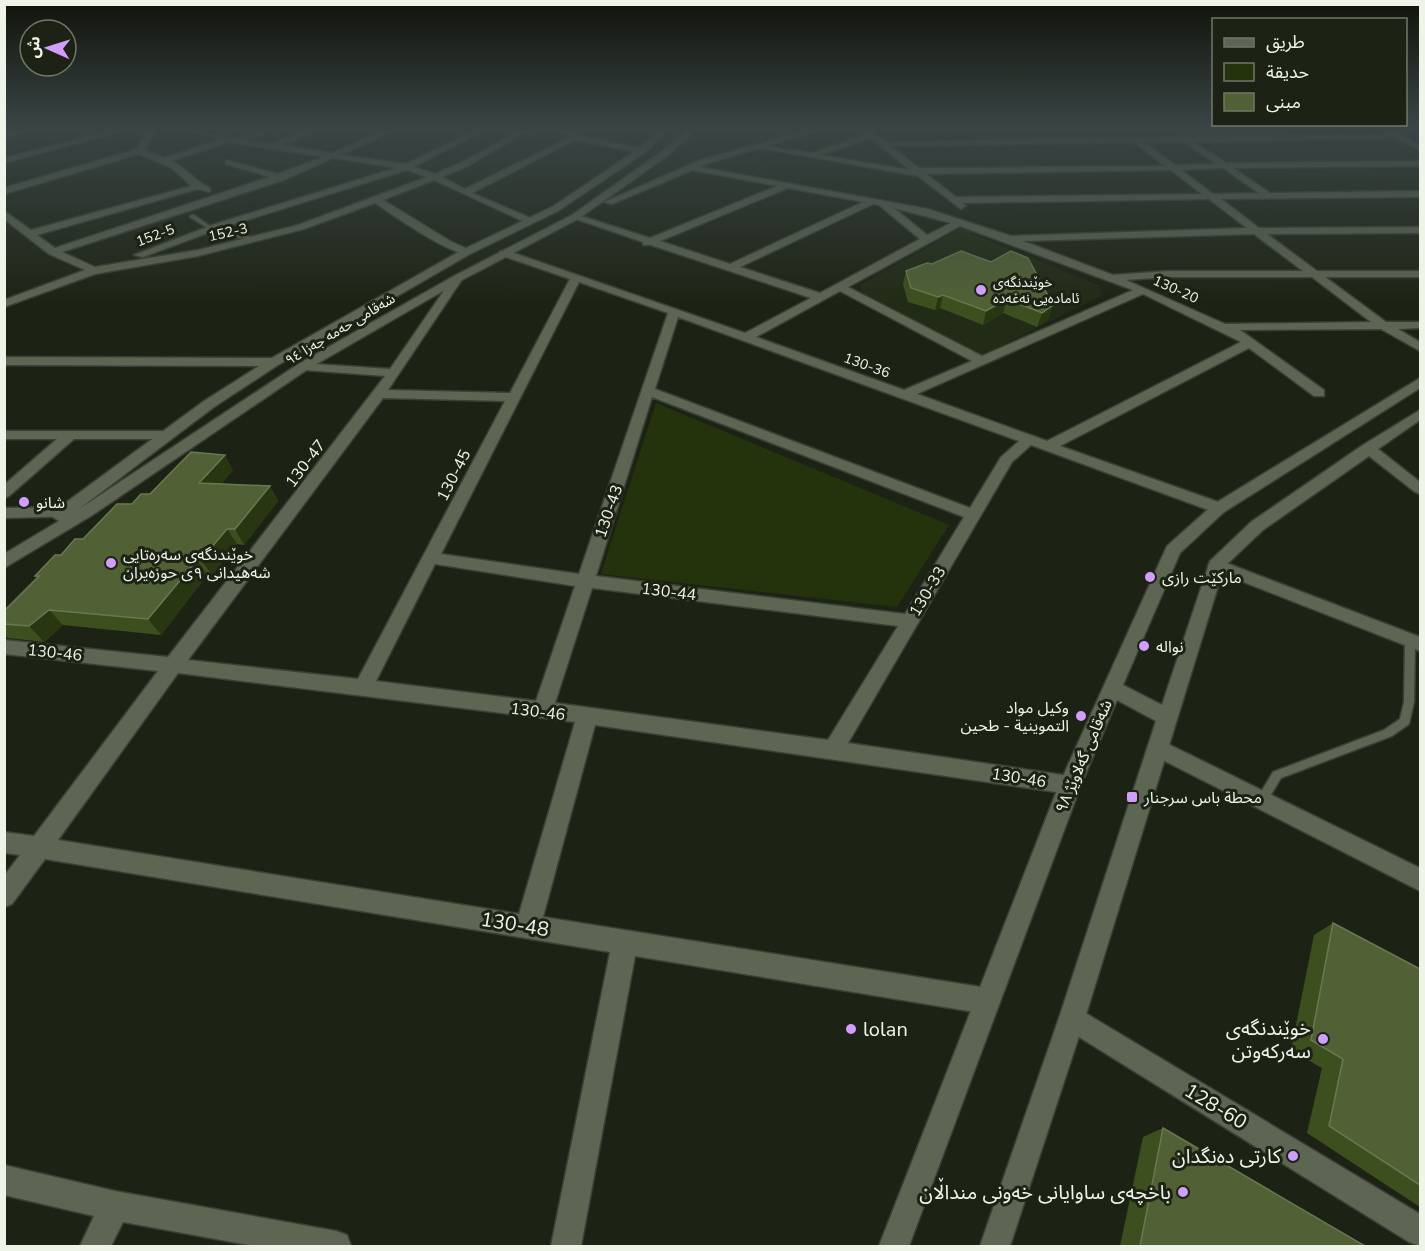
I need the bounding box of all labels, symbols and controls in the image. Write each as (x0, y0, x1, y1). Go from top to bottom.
north arrow (18, 18, 78, 78)
legend (1212, 18, 1407, 126)
text: طريق (1266, 30, 1305, 54)
text: ش (22, 36, 46, 59)
text: حديقة (1266, 60, 1309, 84)
text: مبنى (1266, 90, 1301, 114)
street label: 152-3 (207, 219, 250, 246)
street label: 152-5 (133, 220, 177, 251)
street label: 130-20 (1150, 271, 1202, 308)
place label: خوێندنگەی ئامادەیی نەغەدە (993, 273, 1080, 308)
marker: خوێندنگەی ئامادەیی نەغەدە (974, 283, 988, 297)
street label: شەقامی حەمە جەزا ٩٤ (282, 289, 399, 370)
street label: 130-36 (841, 348, 893, 383)
street label: 130-47 (281, 435, 331, 492)
street label: 130-45 (432, 446, 476, 505)
street label: 130-43 (590, 482, 628, 541)
place label: شانو (36, 492, 65, 514)
marker: شانو (17, 495, 31, 509)
place label: خوێندنگەی سەرەتایی شەهیدانی ٩ی حوزەیران (123, 544, 271, 584)
marker: خوێندنگەی سەرەتایی شەهیدانی ٩ی حوزەیران (104, 556, 118, 570)
street label: 130-33 (904, 562, 951, 621)
place label: مارکێت رازی (1162, 567, 1242, 589)
marker: مارکێت رازی (1143, 570, 1157, 584)
street label: 130-44 (640, 578, 698, 606)
place label: نواله (1156, 636, 1184, 658)
street label: 130-46 (26, 639, 83, 667)
marker: نواله (1137, 639, 1151, 653)
street label: شەقامی گەلاوێژ ٩٨ (1050, 696, 1118, 816)
place label: وكيل مواد التموينية - طحين (961, 697, 1069, 737)
street label: 130-46 (509, 698, 566, 726)
marker: وكيل مواد التموينية - طحين (1074, 709, 1088, 723)
street label: 130-46 (990, 763, 1048, 793)
place label: محطة باس سرجنار (1143, 787, 1262, 809)
marker: محطة باس سرجنار (1125, 790, 1139, 804)
street label: 130-48 (479, 906, 551, 943)
place label: خوێندنگەی سەرکەوتن (1226, 1015, 1311, 1065)
place label: lolan (863, 1016, 908, 1043)
marker: lolan (844, 1022, 858, 1036)
marker: خوێندنگەی سەرکەوتن (1316, 1032, 1330, 1046)
street label: 128-60 (1179, 1077, 1252, 1136)
place label: کارتی دەنگدان (1172, 1143, 1282, 1170)
marker: کارتی دەنگدان (1286, 1149, 1300, 1163)
place label: باخچەی ساوایانی خەونی منداڵان (919, 1177, 1171, 1206)
marker: باخچەی ساوایانی خەونی منداڵان (1176, 1185, 1190, 1199)

